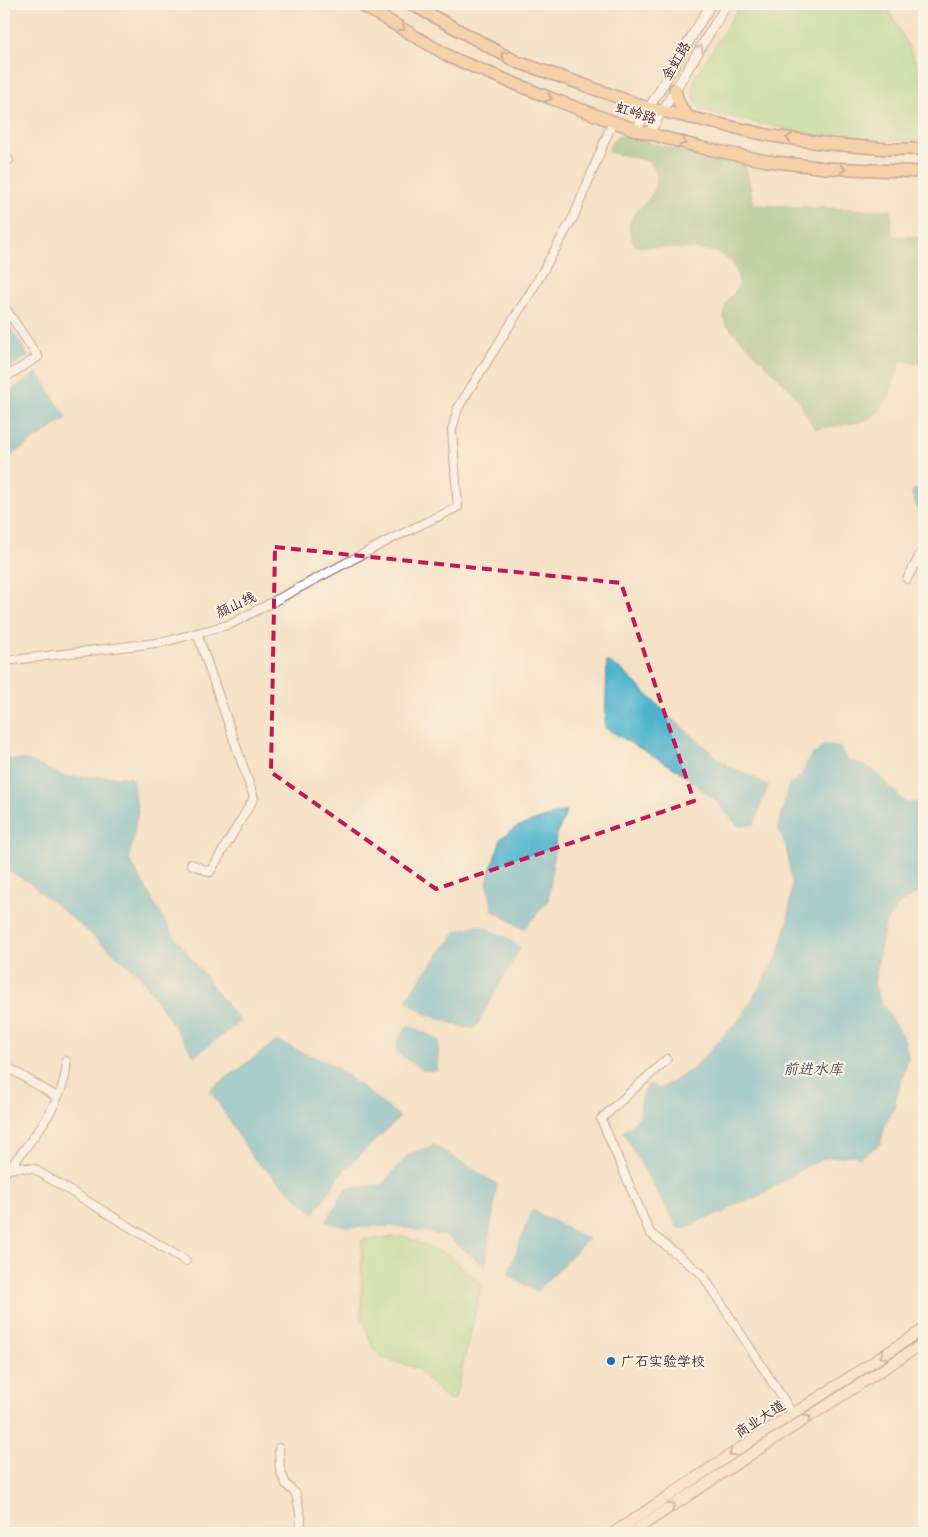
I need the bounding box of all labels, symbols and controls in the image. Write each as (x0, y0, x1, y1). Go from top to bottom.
one-way arrow (397, 22, 406, 32)
street label: 金虹路 (658, 39, 694, 83)
one-way arrow (694, 44, 703, 53)
one-way arrow (500, 51, 509, 61)
one-way arrow (544, 91, 553, 102)
street label: 虹岭路 (613, 98, 659, 128)
one-way arrow (784, 133, 792, 144)
one-way arrow (678, 137, 686, 147)
one-way arrow (839, 164, 847, 175)
street label: 颜山线 (213, 588, 259, 622)
water label: 前进水库 (783, 1060, 844, 1079)
one-way arrow (880, 1350, 889, 1359)
place label: 广石实验学校 (621, 1353, 705, 1370)
marker: 广石实验学校 (605, 1355, 617, 1367)
street label: 商业大道 (732, 1397, 788, 1441)
one-way arrow (802, 1414, 811, 1424)
one-way arrow (728, 1447, 737, 1457)
one-way arrow (667, 1503, 676, 1513)

